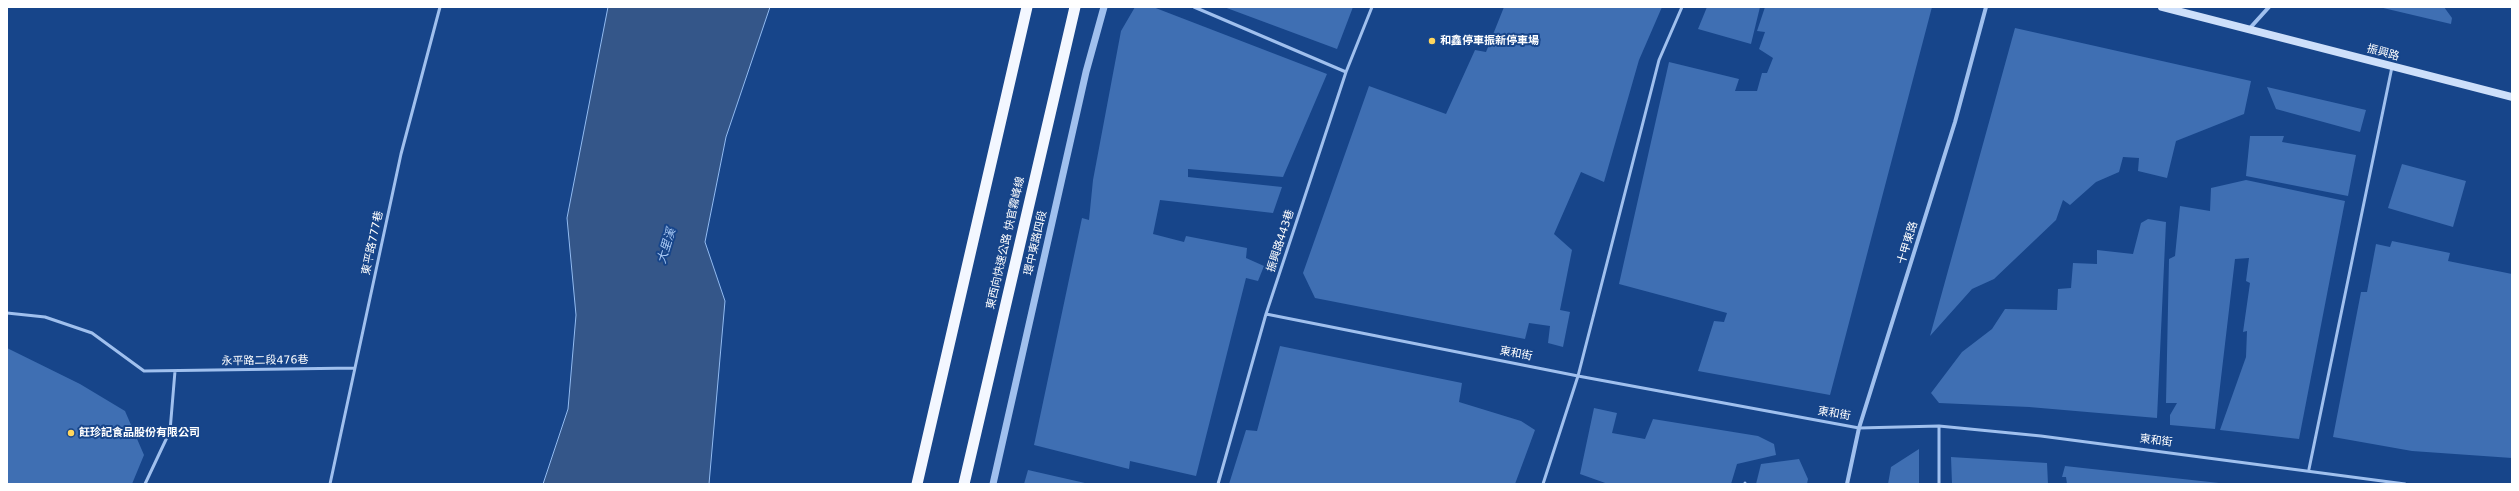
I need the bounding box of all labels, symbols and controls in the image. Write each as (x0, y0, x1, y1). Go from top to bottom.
place label: 和鑫停車振新停車場 (1440, 34, 1539, 48)
marker: 和鑫停車振新停車場 (1427, 36, 1437, 46)
street label: 振興路 (2365, 42, 2401, 64)
street label: 東西向快速公路 快官霧峰線 (984, 176, 1028, 310)
street label: 振興路443巷 (1265, 208, 1297, 274)
street label: 環中東路四段 (1022, 209, 1050, 277)
street label: 東平路777巷 (360, 210, 386, 276)
street label: 十甲東路 (1895, 220, 1921, 266)
water label: 大里溪 (655, 227, 679, 265)
street label: 東和街 (1499, 344, 1533, 364)
street label: 永平路二段476巷 (221, 354, 309, 368)
street label: 東和街 (1817, 405, 1851, 423)
place label: 飪珍記食品股份有限公司 (79, 426, 200, 440)
marker: 飪珍記食品股份有限公司 (66, 428, 76, 438)
street label: 東和街 (2139, 432, 2173, 450)

